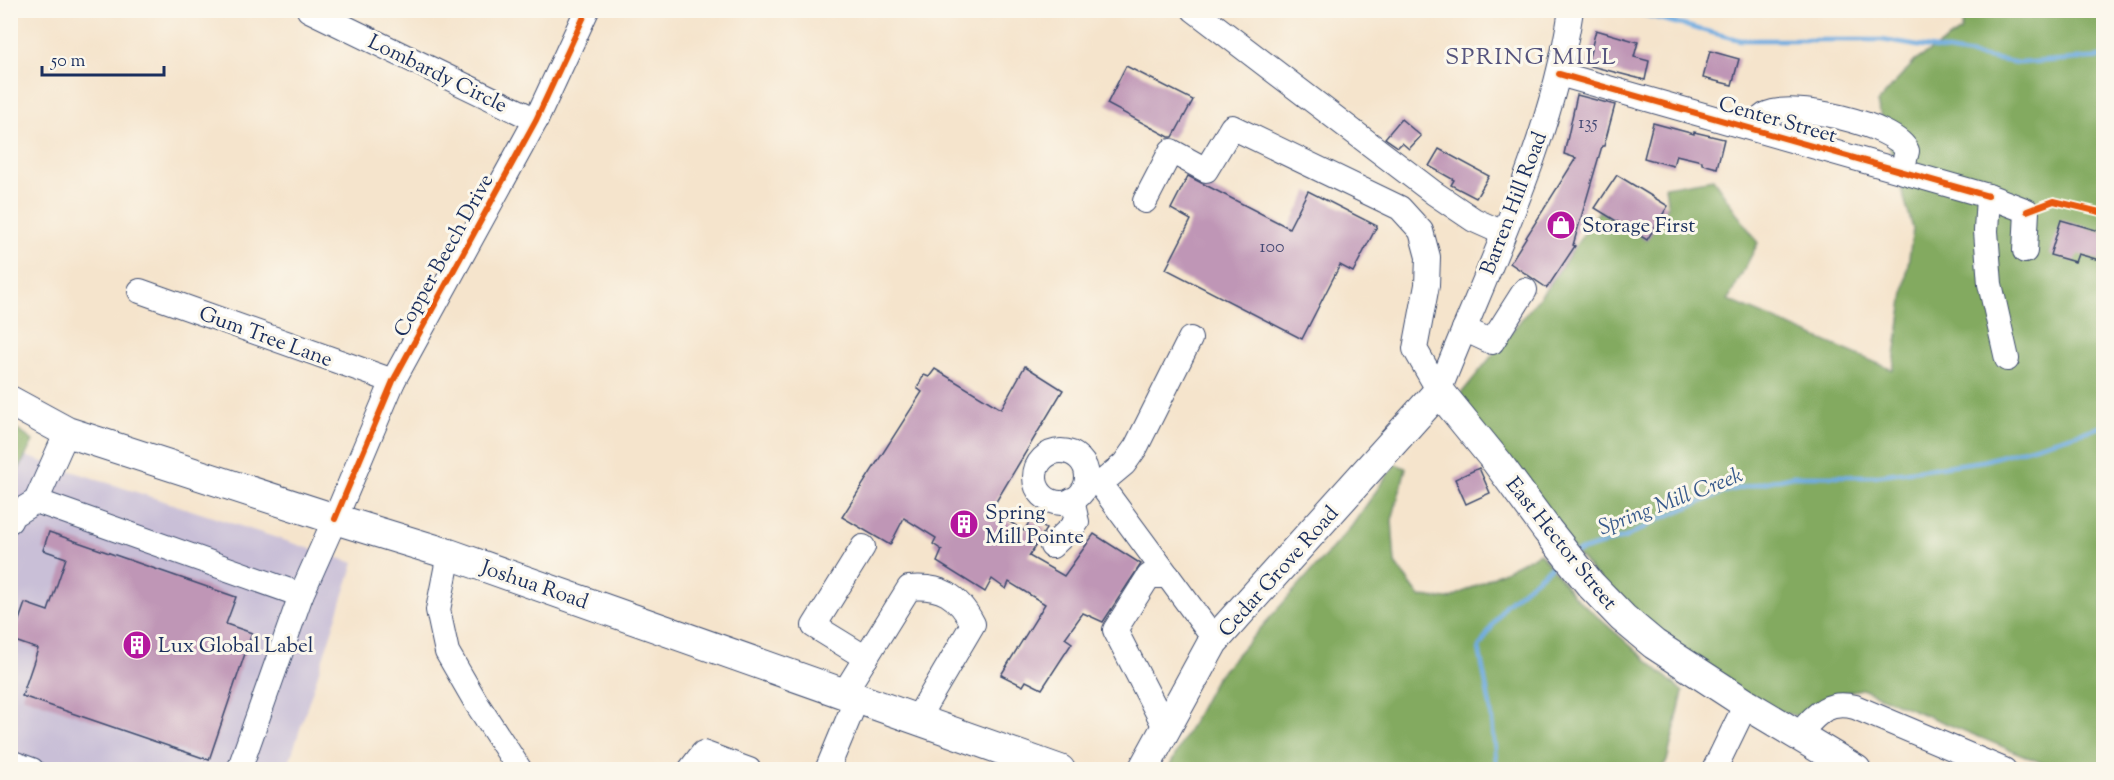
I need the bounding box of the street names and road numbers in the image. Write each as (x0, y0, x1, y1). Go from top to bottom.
street label: Lombardy Circle (362, 28, 512, 122)
street label: Center Street (1715, 90, 1840, 152)
street label: Barren Hill Road (1474, 128, 1556, 280)
street label: Copper Beech Drive (387, 169, 502, 343)
street label: Gum Tree Lane (194, 300, 336, 376)
street label: East Hector Street (1497, 471, 1623, 617)
street label: Cedar Grove Road (1212, 500, 1347, 645)
street label: Joshua Road (476, 553, 592, 618)

